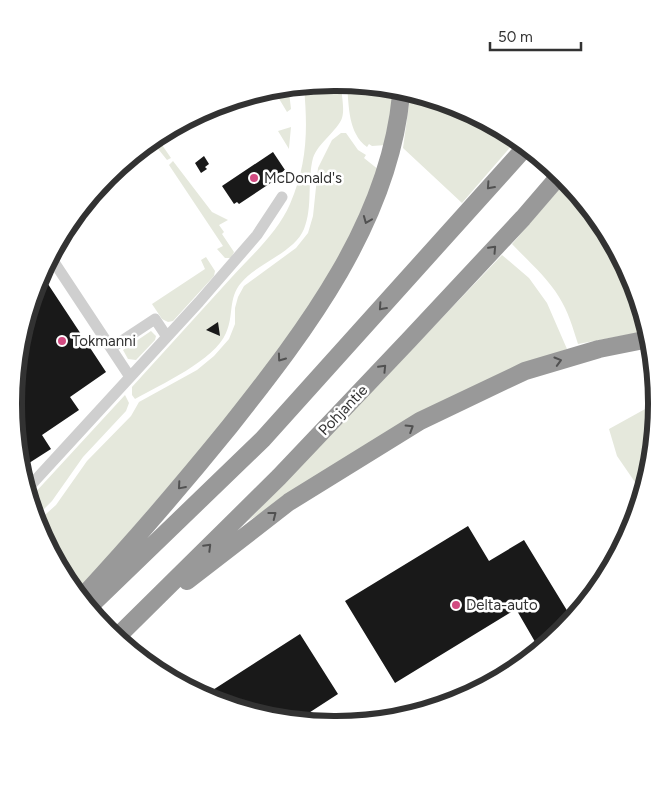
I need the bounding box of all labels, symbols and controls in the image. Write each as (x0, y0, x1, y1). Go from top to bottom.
scale bar (490, 20, 581, 52)
text: 50 m (498, 28, 533, 46)
place label: McDonald's (264, 169, 342, 187)
marker: McDonald's (248, 172, 260, 184)
one-way arrow (487, 181, 496, 190)
one-way arrow (362, 215, 373, 224)
one-way arrow (487, 246, 496, 255)
one-way arrow (379, 302, 388, 311)
place label: Tokmanni (72, 332, 136, 350)
marker: Tokmanni (56, 335, 68, 347)
one-way arrow (278, 352, 287, 362)
one-way arrow (553, 357, 561, 367)
one-way arrow (377, 365, 386, 374)
street label: Pohjantie (315, 381, 371, 439)
one-way arrow (404, 424, 413, 434)
one-way arrow (177, 480, 186, 489)
one-way arrow (267, 512, 276, 520)
one-way arrow (202, 544, 211, 553)
place label: Delta-auto (466, 596, 538, 614)
marker: Delta-auto (450, 599, 462, 611)

